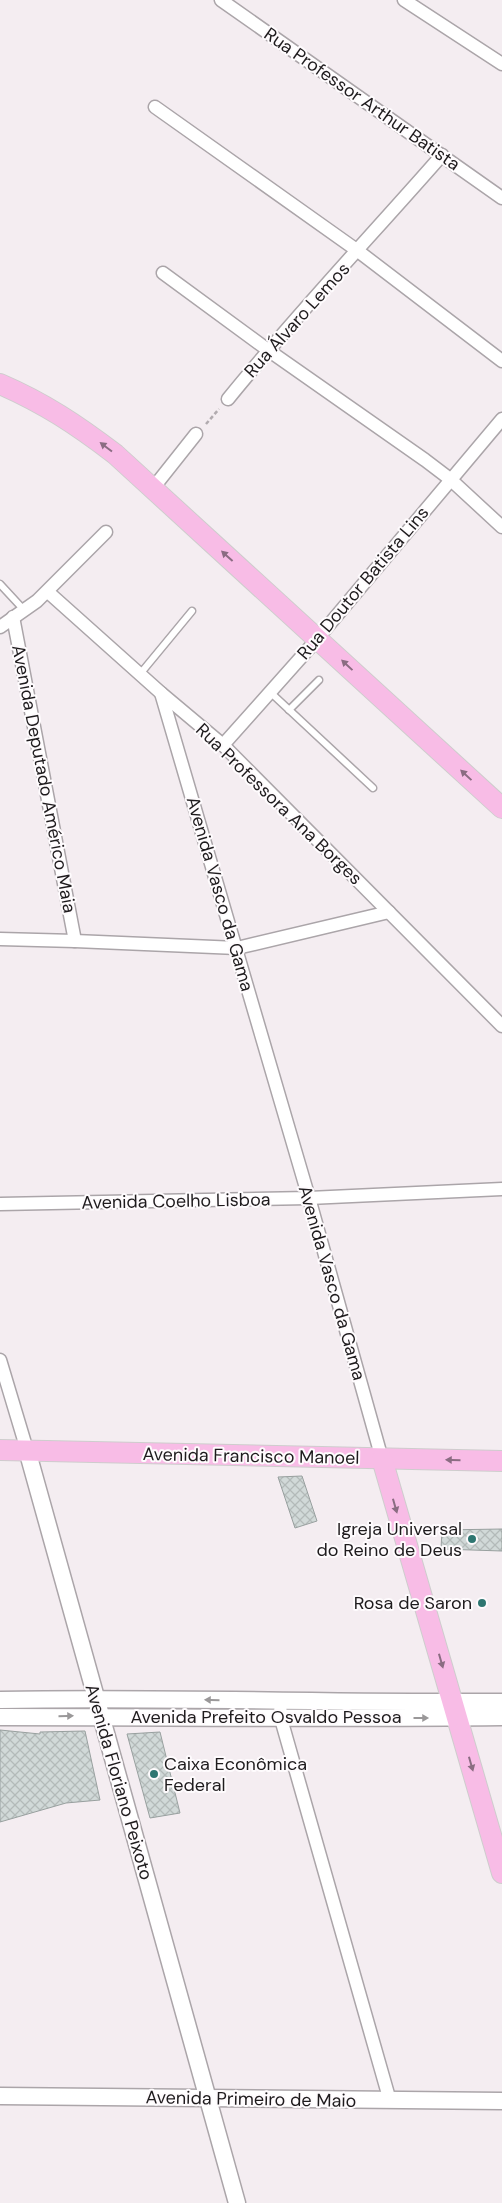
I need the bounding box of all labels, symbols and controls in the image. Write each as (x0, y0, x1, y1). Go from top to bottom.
street label: Rua Professor Arthur Batista (259, 22, 465, 176)
street label: Rua Álvaro Lemos (239, 257, 355, 383)
one-way arrow (99, 442, 113, 452)
street label: Rua Doutor Batista Lins (292, 501, 434, 665)
one-way arrow (221, 550, 233, 562)
street label: Avenida Deputado Américo Maia (6, 643, 82, 915)
one-way arrow (341, 659, 353, 671)
street label: Rua Professora Ana Borges (191, 718, 367, 890)
one-way arrow (461, 769, 473, 781)
street label: Avenida Vasco da Gama (181, 794, 259, 994)
street label: Avenida Vasco da Gama (293, 1183, 371, 1383)
street label: Avenida Coelho Lisboa (81, 1187, 271, 1215)
street label: Avenida Francisco Manoel (142, 1442, 360, 1470)
one-way arrow (445, 1456, 461, 1464)
one-way arrow (392, 1498, 400, 1513)
place label: Igreja Universal do Reino de Deus (317, 1517, 462, 1562)
marker: Igreja Universal do Reino de Deus (466, 1533, 478, 1545)
place label: Rosa de Saron (354, 1591, 472, 1615)
marker: Rosa de Saron (476, 1597, 488, 1609)
one-way arrow (438, 1654, 446, 1669)
street label: Avenida Floriano Peixoto (80, 1681, 158, 1883)
one-way arrow (204, 1696, 220, 1704)
street label: Avenida Prefeito Osvaldo Pessoa (130, 1705, 402, 1729)
one-way arrow (58, 1712, 74, 1720)
one-way arrow (413, 1714, 429, 1722)
place label: Caixa Econômica Federal (164, 1752, 307, 1797)
one-way arrow (468, 1757, 476, 1772)
marker: Caixa Econômica Federal (148, 1768, 160, 1780)
street label: Avenida Primeiro de Maio (145, 2085, 357, 2113)

